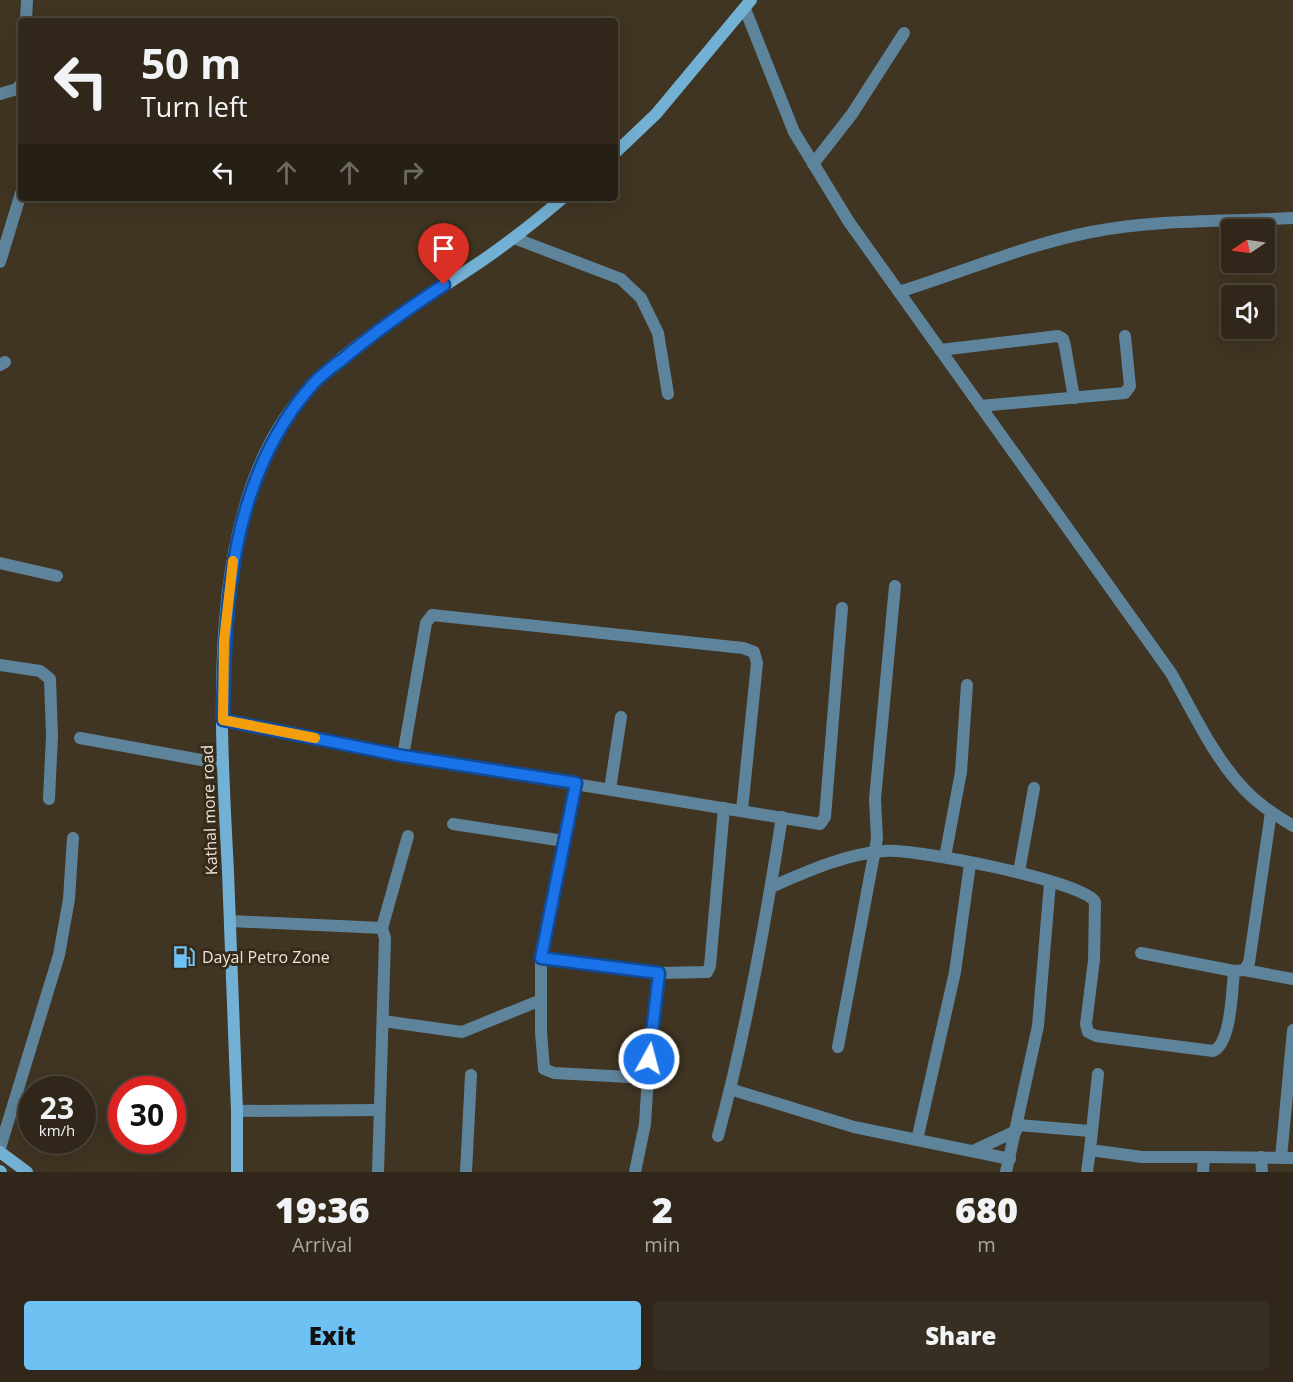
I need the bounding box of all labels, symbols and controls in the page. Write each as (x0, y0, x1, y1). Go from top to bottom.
text: 50 m (141, 34, 241, 91)
icon: left (42, 42, 120, 120)
text: Turn left (141, 88, 248, 125)
icon: left (207, 156, 240, 189)
icon: ahead (270, 156, 303, 189)
icon: ahead (333, 156, 366, 189)
icon: right (396, 156, 429, 189)
north arrow (1221, 219, 1275, 273)
map controls (1221, 219, 1275, 339)
pin (418, 223, 469, 285)
icon: arrive (427, 232, 460, 265)
button: sound (1221, 285, 1275, 339)
street label: Kathal more road (196, 745, 222, 875)
fuel station icon: Dayal Petro Zone (171, 944, 197, 970)
place label: Dayal Petro Zone (202, 946, 330, 968)
position arrow (617, 1027, 681, 1091)
speed limit sign: 30 (108, 1076, 186, 1154)
text: 23 (40, 1087, 74, 1128)
text: km/h (39, 1120, 75, 1140)
text: 19:36 (275, 1185, 370, 1234)
text: 2 (652, 1185, 673, 1234)
text: 680 (955, 1185, 1018, 1234)
text: Arrival (292, 1231, 352, 1258)
text: min (644, 1231, 680, 1258)
text: m (977, 1231, 996, 1258)
button: Exit (24, 1301, 641, 1370)
button: Share (653, 1301, 1269, 1370)

